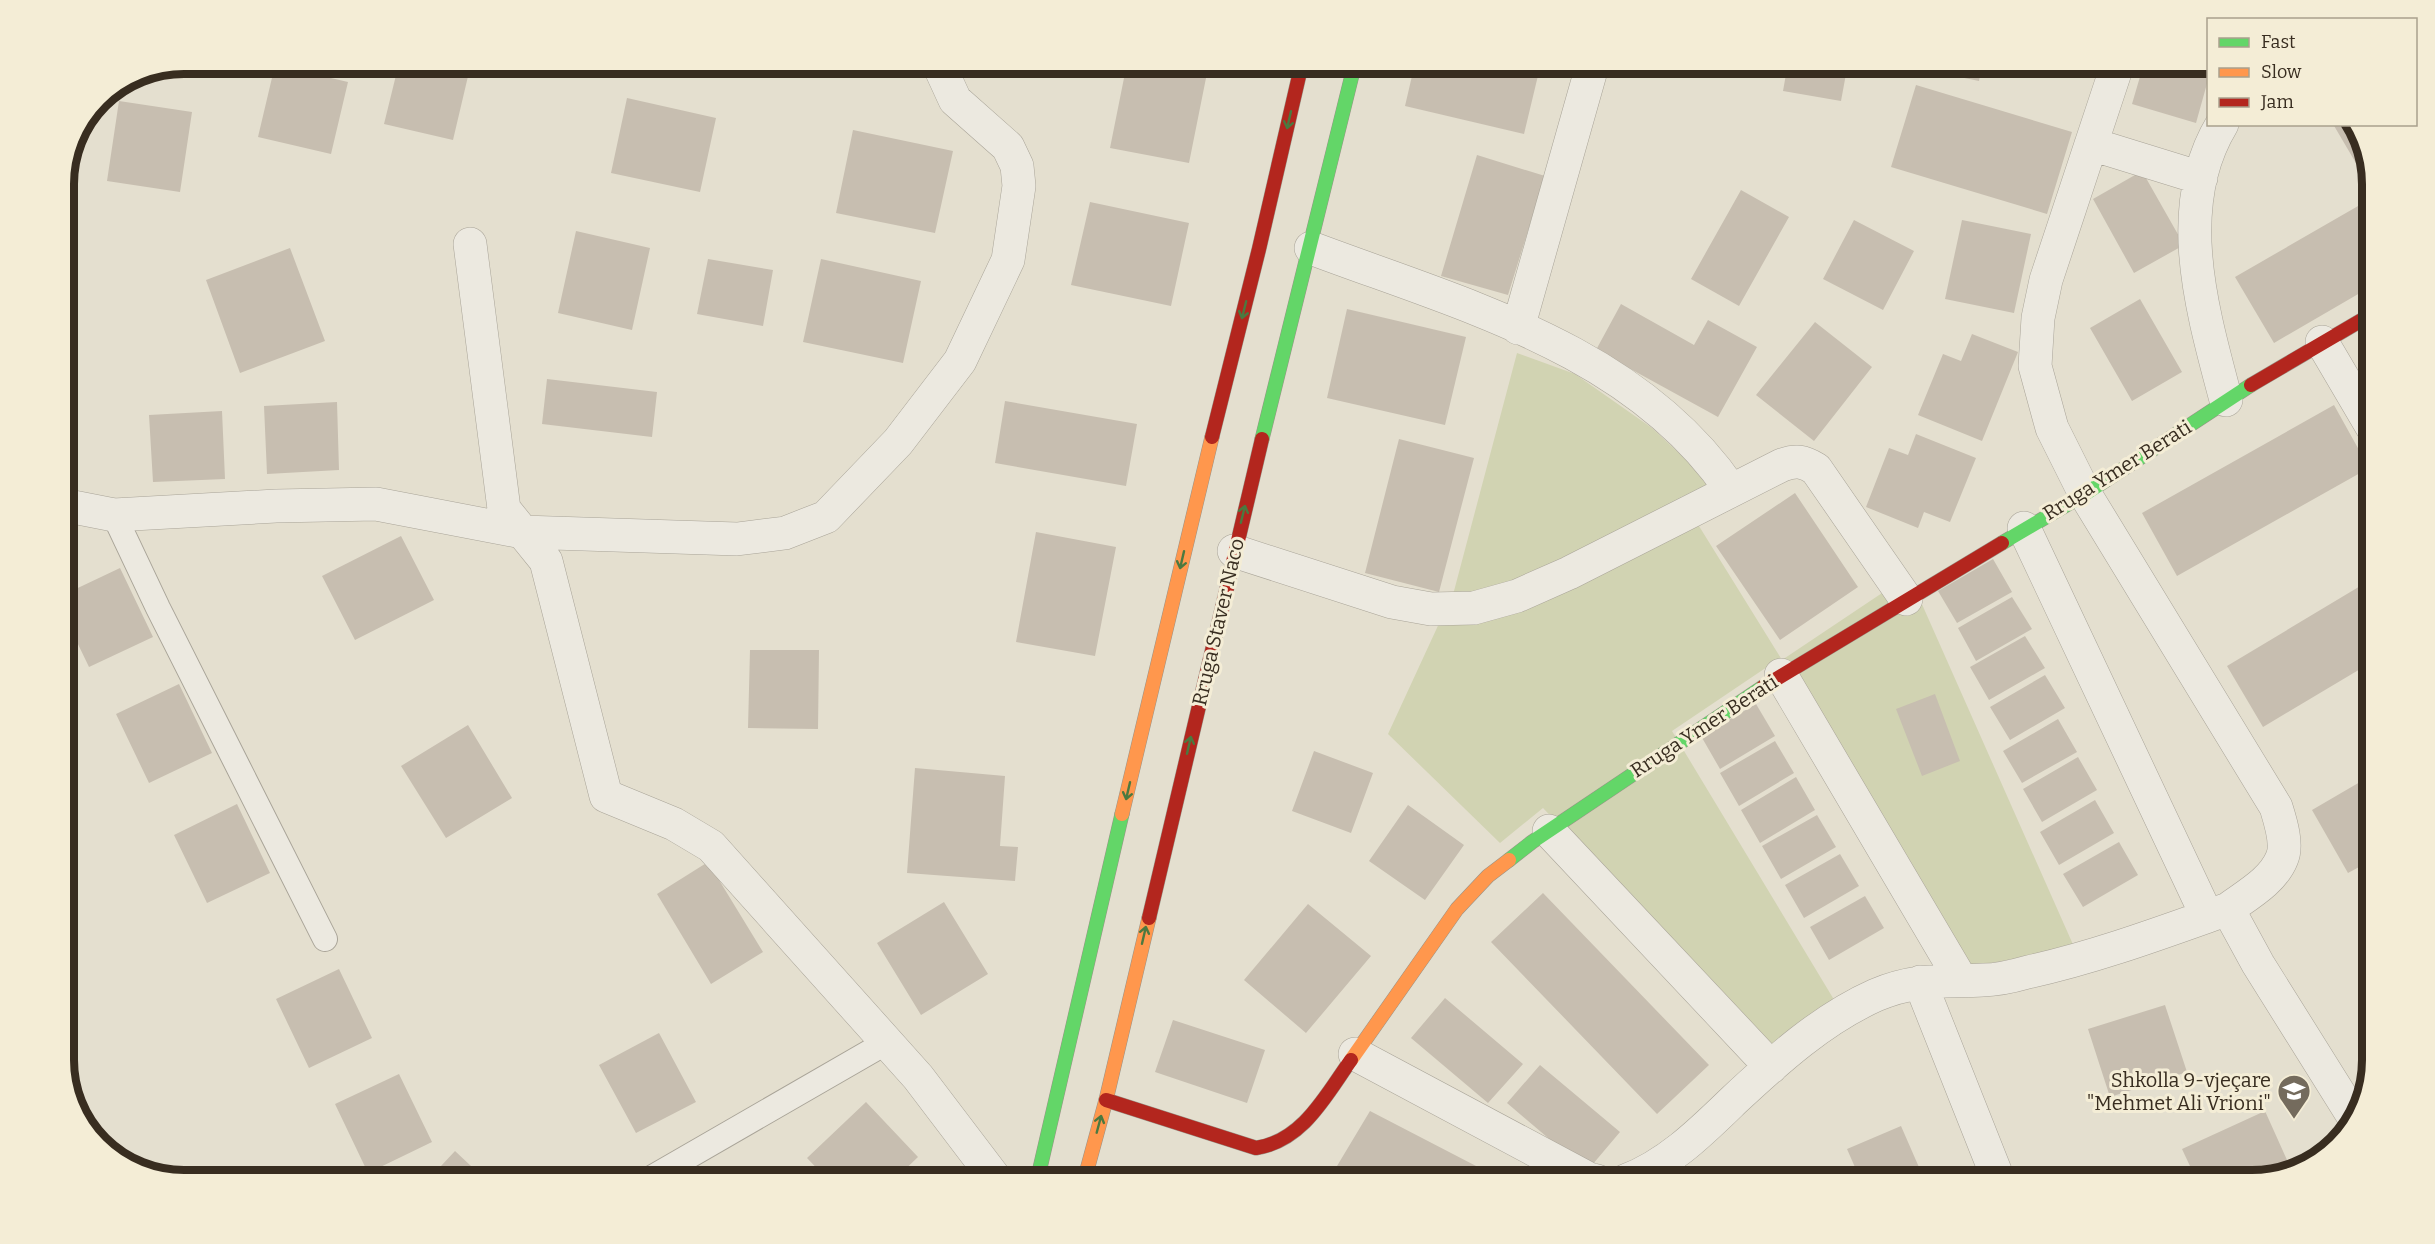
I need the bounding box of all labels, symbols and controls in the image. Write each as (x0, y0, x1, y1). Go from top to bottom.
legend (2207, 18, 2417, 126)
text: Fast (2261, 31, 2296, 53)
text: Slow (2261, 61, 2302, 83)
text: Jam (2260, 91, 2294, 113)
one-way arrow (1282, 110, 1294, 129)
one-way arrow (1237, 300, 1249, 319)
street label: Rruga Ymer Berati (2038, 415, 2196, 525)
one-way arrow (1238, 505, 1250, 524)
street label: Rruga Staver Naco (1187, 536, 1249, 708)
one-way arrow (1175, 550, 1187, 569)
street label: Rruga Ymer Berati (1626, 670, 1782, 782)
one-way arrow (1183, 736, 1195, 755)
one-way arrow (1122, 781, 1133, 800)
one-way arrow (1139, 926, 1151, 945)
place label: Shkolla 9-vjeçare "Mehmet Ali Vrioni" (2087, 1068, 2271, 1115)
school or university icon: Shkolla 9-vjeçare "Mehmet Ali Vrioni" (2276, 1073, 2312, 1120)
one-way arrow (1094, 1115, 1106, 1134)

